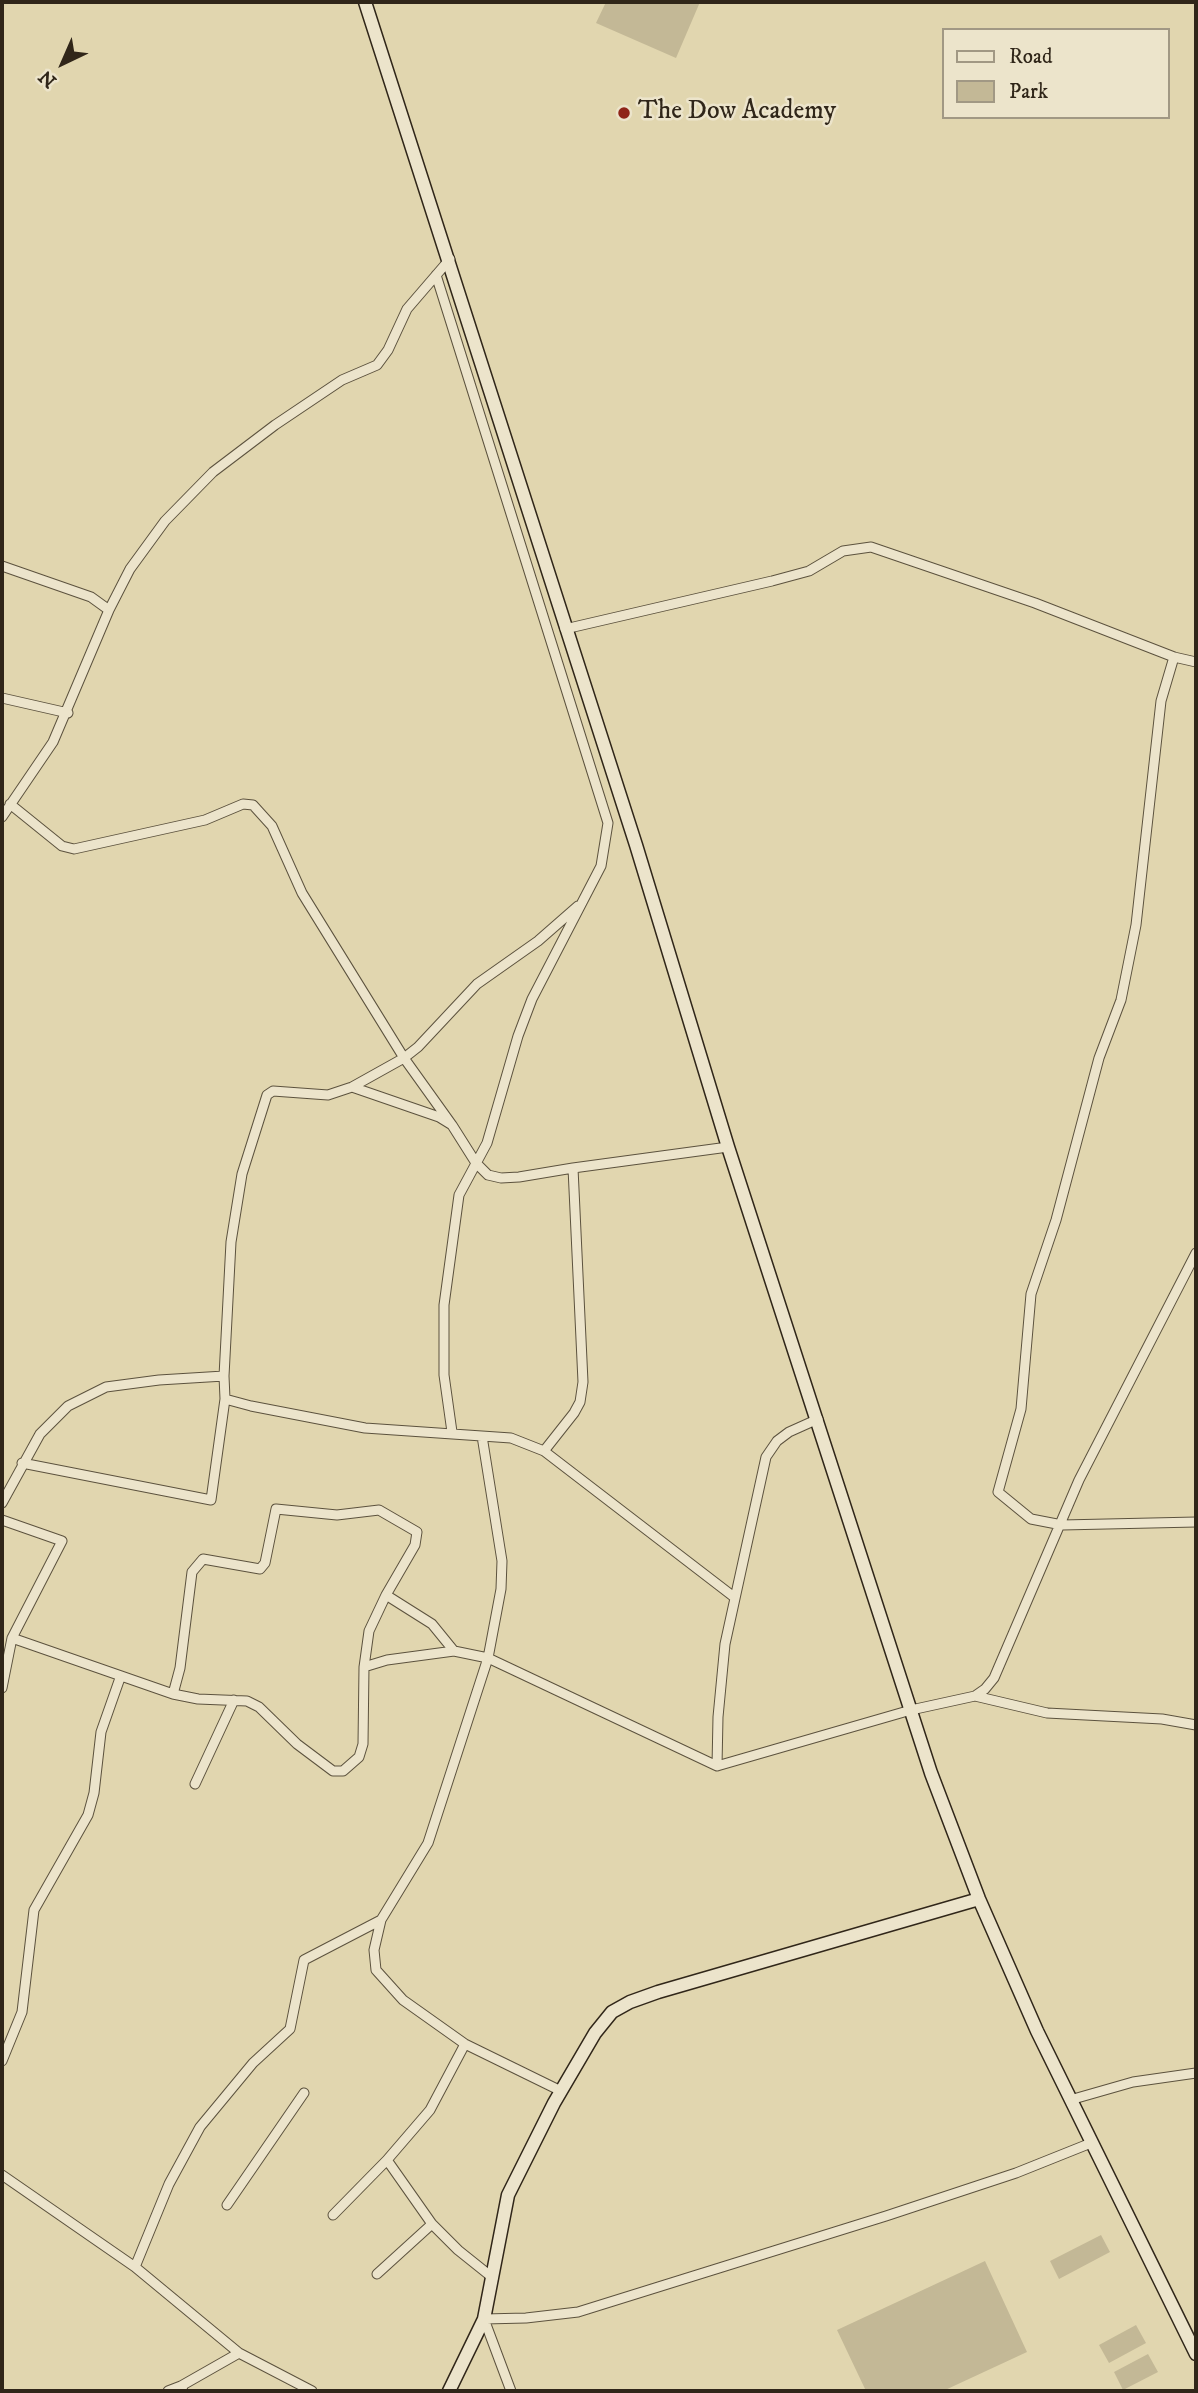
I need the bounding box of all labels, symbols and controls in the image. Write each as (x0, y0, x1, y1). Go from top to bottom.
north arrow (28, 28, 98, 98)
legend (942, 28, 1170, 119)
text: Road (1009, 44, 1053, 70)
text: N (34, 65, 62, 92)
text: Park (1009, 79, 1048, 105)
place label: The Dow Academy (638, 97, 836, 129)
marker: The Dow Academy (616, 105, 632, 121)

